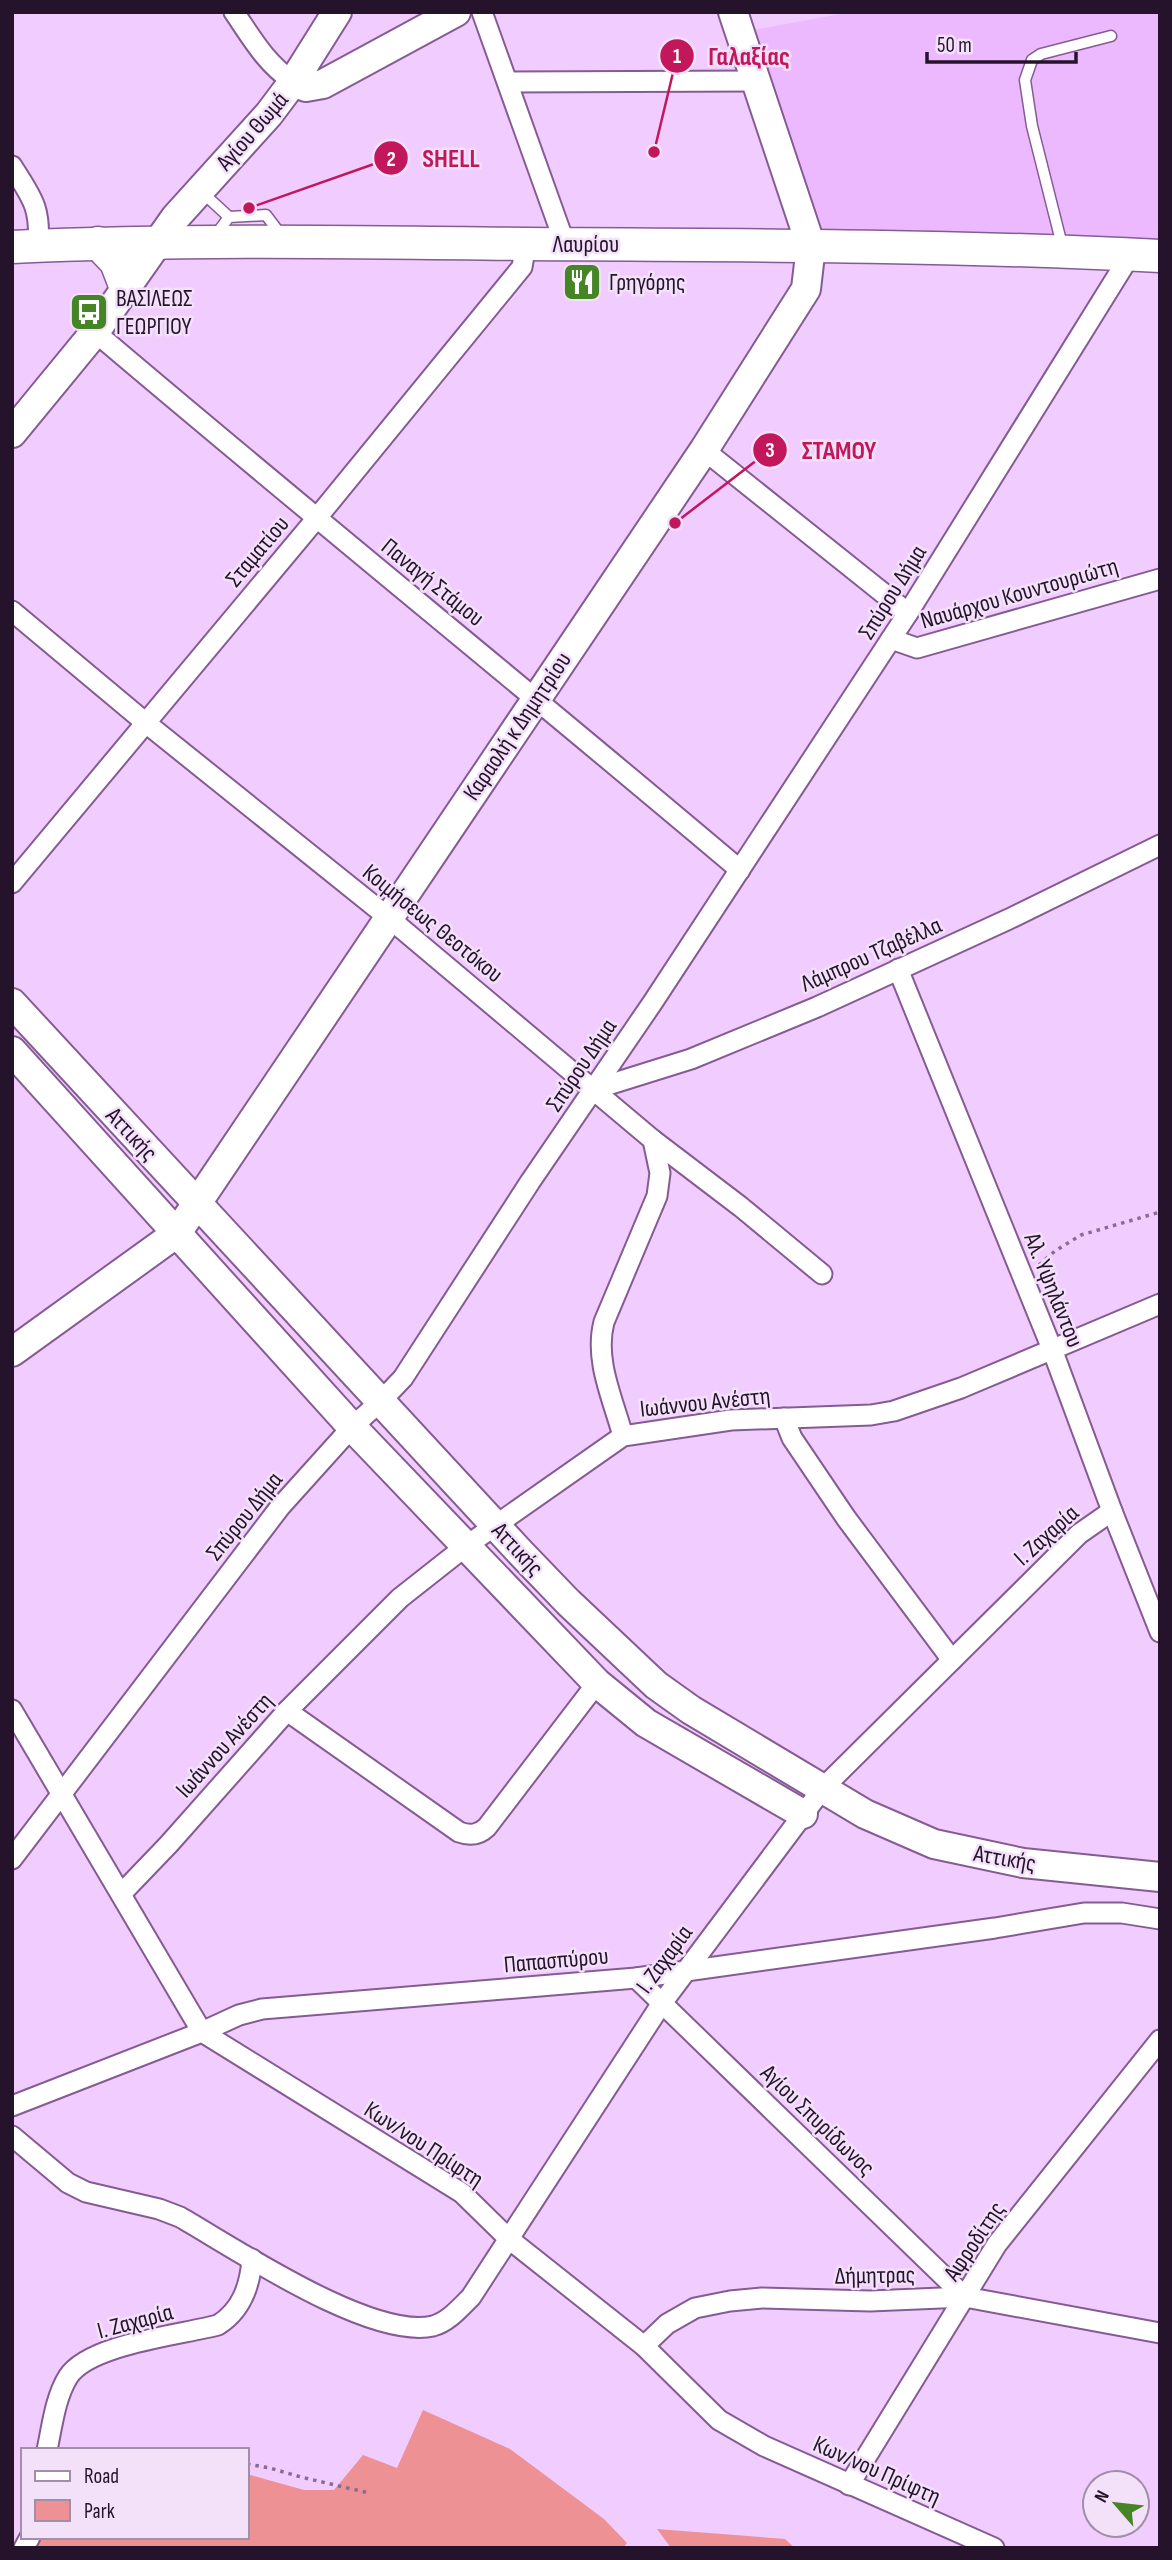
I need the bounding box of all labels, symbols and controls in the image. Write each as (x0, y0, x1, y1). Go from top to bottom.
scale bar (927, 21, 1076, 65)
callout: Γαλαξίας (660, 33, 804, 80)
text: 50 m (937, 33, 972, 58)
text: Γαλαξίας (708, 42, 790, 73)
text: 1 (673, 44, 681, 69)
street label: Αγίου Θωμά (210, 86, 294, 177)
callout: SHELL (373, 135, 493, 182)
text: SHELL (422, 144, 480, 175)
text: 2 (386, 147, 396, 172)
street label: Λαυρίου (552, 230, 619, 259)
restaurant icon: Γρηγόρης (561, 261, 603, 303)
place label: Γρηγόρης (609, 268, 685, 297)
place label: ΒΑΣΙΛΕΩΣ ΓΕΩΡΓΙΟΥ (116, 284, 192, 341)
bus stop icon: ΒΑΣΙΛΕΩΣ ΓΕΩΡΓΙΟΥ (68, 291, 110, 333)
callout: ΣΤΑΜΟΥ (752, 427, 890, 474)
text: ΣΤΑΜΟΥ (802, 436, 876, 467)
text: 3 (765, 438, 775, 463)
street label: Σταματίου (219, 510, 295, 593)
street label: Παναγή Στάμου (375, 532, 490, 633)
street label: Σπύρου Δήμα (852, 540, 933, 645)
street label: Ναυάρχου Κουντουριώτη (917, 551, 1121, 636)
street label: Καραολή κ Δημητρίου (457, 647, 578, 806)
street label: Κοιμήσεως Θεοτόκου (357, 858, 509, 989)
street label: Λάμπρου Τζαβέλλα (795, 911, 946, 999)
street label: Σπύρου Δήμα (540, 1013, 623, 1117)
street label: Αττικής (99, 1101, 164, 1167)
street label: Αλ. Υψηλάντου (1017, 1228, 1090, 1351)
street label: Ιωάννου Ανέστη (638, 1381, 772, 1424)
street label: Σπύρου Δήμα (200, 1466, 289, 1566)
street label: Ι. Ζαχαρία (1008, 1499, 1085, 1572)
street label: Αττικής (485, 1516, 550, 1582)
street label: Ιωάννου Ανέστη (170, 1687, 279, 1804)
street label: Αττικής (971, 1839, 1038, 1878)
street label: Ι. Ζαχαρία (630, 1920, 699, 1999)
street label: Παπασπύρου (502, 1941, 610, 1980)
street label: Αγίου Σπυρίδωνος (754, 2058, 881, 2182)
street label: Κων/νου Πρίφτη (359, 2095, 489, 2194)
street label: Αφροδίτης (937, 2196, 1011, 2287)
street label: Δήμητρας (835, 2260, 915, 2291)
street label: Ι. Ζαχαρία (94, 2297, 176, 2345)
street label: Κων/νου Πρίφτη (809, 2429, 945, 2511)
legend (21, 2448, 248, 2539)
text: Road (84, 2464, 119, 2489)
north arrow (1081, 2469, 1151, 2539)
text: N (1090, 2487, 1115, 2507)
text: Park (84, 2499, 115, 2524)

